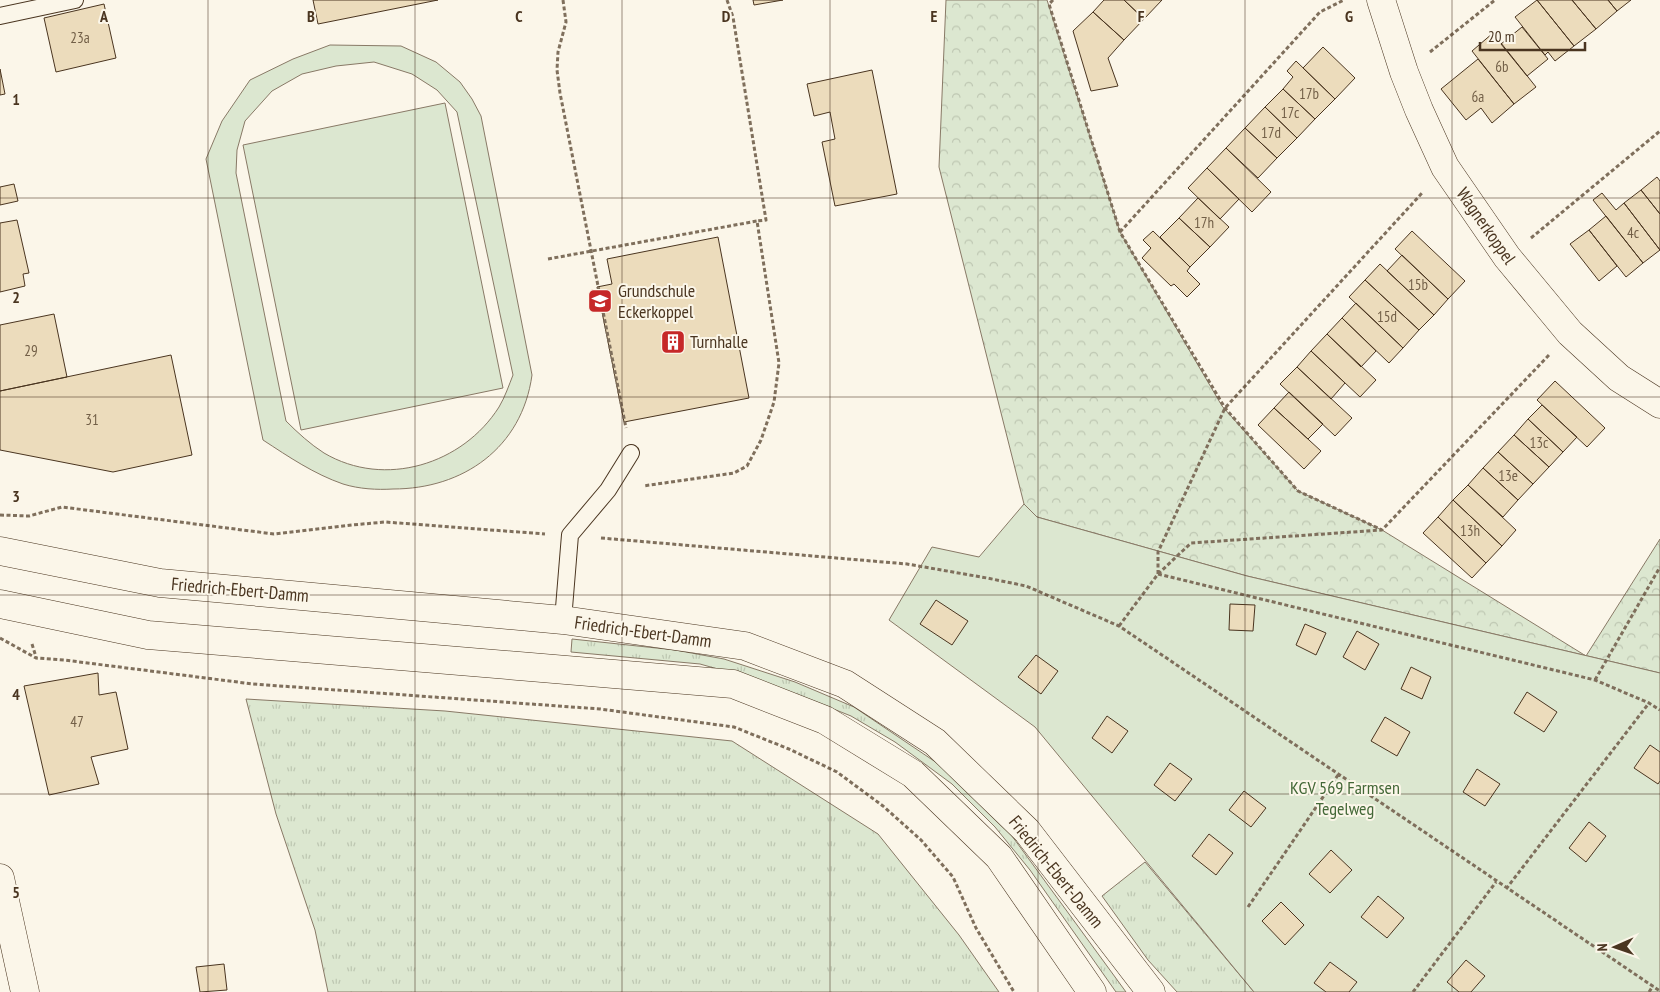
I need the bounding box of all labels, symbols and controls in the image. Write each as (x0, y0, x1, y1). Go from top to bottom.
text: A (99, 6, 109, 26)
text: B (307, 6, 315, 26)
text: C (515, 6, 523, 26)
text: D (722, 6, 731, 26)
text: E (931, 6, 938, 26)
text: F (1138, 6, 1145, 26)
text: G (1345, 6, 1353, 26)
scale bar (1480, 20, 1585, 52)
text: 20 m (1488, 27, 1514, 46)
house number: 23a (70, 28, 90, 47)
house number: 6b (1495, 57, 1509, 76)
house number: 17b (1299, 84, 1319, 103)
house number: 6a (1472, 87, 1484, 106)
text: 1 (12, 89, 20, 109)
house number: 17c (1281, 103, 1300, 122)
house number: 17d (1261, 123, 1281, 142)
street label: Wagnerkoppel (1452, 183, 1522, 269)
house number: 17h (1194, 213, 1214, 232)
house number: 4c (1627, 223, 1640, 242)
house number: 15b (1408, 275, 1428, 294)
place label: Grundschule Eckerkoppel (618, 279, 695, 323)
text: 2 (12, 287, 20, 307)
school or university icon: Grundschule Eckerkoppel (587, 288, 613, 314)
house number: 15d (1377, 307, 1397, 326)
building icon: Turnhalle (660, 329, 686, 355)
place label: Turnhalle (690, 330, 748, 353)
house number: 29 (24, 341, 38, 360)
house number: 31 (85, 410, 99, 429)
house number: 13c (1530, 433, 1549, 452)
house number: 13e (1498, 466, 1518, 485)
text: 3 (12, 486, 20, 506)
house number: 13h (1460, 521, 1480, 540)
street label: Friedrich-Ebert-Damm (170, 572, 310, 607)
street label: Friedrich-Ebert-Damm (573, 611, 713, 653)
text: 4 (12, 684, 20, 704)
house number: 47 (70, 712, 84, 731)
park label: KGV 569 Farmsen Tegelweg (1290, 776, 1400, 820)
street label: Friedrich-Ebert-Damm (1004, 811, 1109, 933)
text: 5 (12, 882, 20, 902)
north arrow (1590, 922, 1640, 972)
text: N (1593, 943, 1611, 952)

